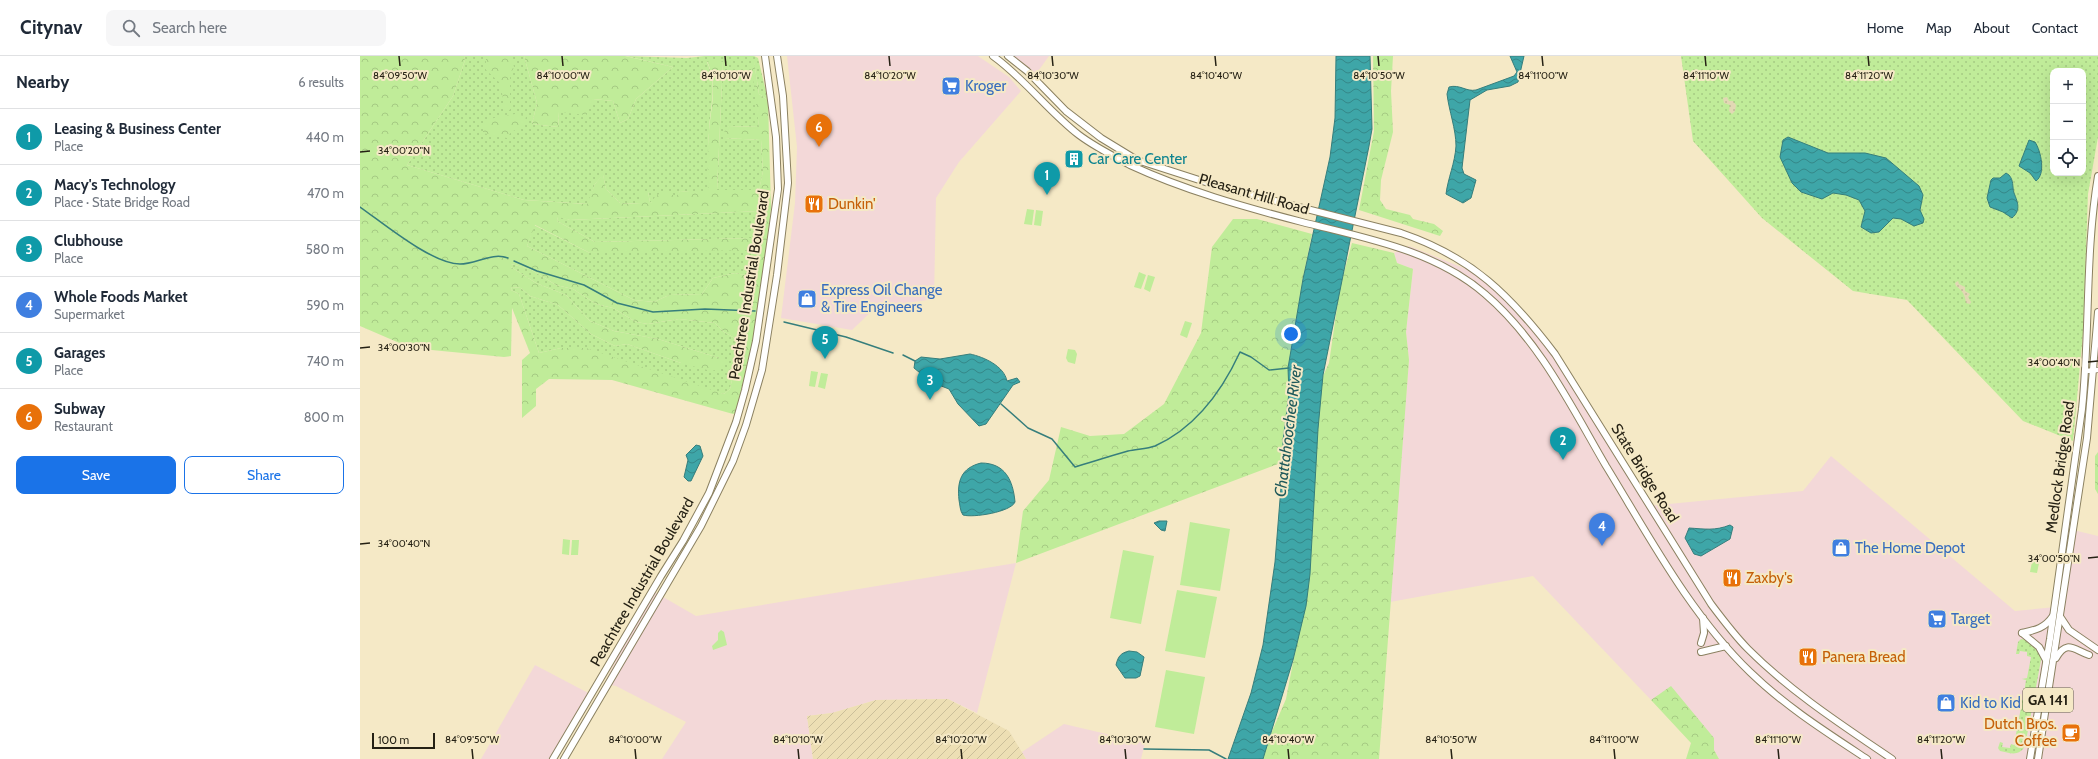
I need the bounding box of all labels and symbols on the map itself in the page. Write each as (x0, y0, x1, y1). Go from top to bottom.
text: 84°09'50"W (373, 69, 428, 82)
text: 84°10'00"W (536, 69, 590, 82)
text: 84°10'10"W (701, 69, 751, 82)
text: 84°10'20"W (864, 69, 916, 82)
text: 84°10'30"W (1027, 69, 1079, 82)
text: 84°10'40"W (1190, 69, 1242, 82)
text: 84°10'50"W (1353, 69, 1405, 82)
text: 84°11'00"W (1518, 69, 1568, 82)
text: 84°11'10"W (1683, 69, 1729, 82)
text: 84°11'20"W (1845, 69, 1893, 82)
supermarket icon: Kroger (940, 75, 962, 97)
place label: Kroger (965, 77, 1006, 95)
pin: 6 (806, 114, 832, 147)
text: 34°00'20"N (378, 144, 430, 157)
building icon: Car Care Center (1063, 148, 1085, 170)
place label: Car Care Center (1088, 150, 1187, 168)
pin: 1 (1034, 162, 1060, 195)
street label: Pleasant Hill Road (1197, 170, 1311, 218)
street label: Peachtree Industrial Boulevard (725, 189, 773, 381)
restaurant icon: Dunkin' (803, 193, 825, 215)
place label: Dunkin' (828, 195, 876, 213)
place label: Express Oil Change & Tire Engineers (821, 281, 943, 316)
shop icon: Express Oil Change & Tire Engineers (796, 288, 818, 310)
your location (1281, 324, 1301, 344)
pin: 5 (812, 326, 838, 359)
text: 34°00'30"N (378, 341, 430, 354)
text: 34°00'40"N (2028, 356, 2080, 369)
water label: Chattahoochee River (1270, 363, 1306, 498)
pin: 3 (917, 367, 943, 400)
street label: Medlock Bridge Road (2042, 400, 2078, 534)
street label: State Bridge Road (1607, 420, 1683, 526)
pin: 2 (1550, 427, 1576, 460)
street label: Peachtree Industrial Boulevard (586, 495, 698, 669)
pin: 4 (1589, 513, 1615, 546)
text: 34°00'40"N (378, 537, 430, 550)
shop icon: The Home Depot (1830, 537, 1852, 559)
place label: The Home Depot (1855, 539, 1965, 557)
text: 34°00'50"N (2028, 552, 2080, 565)
restaurant icon: Zaxby's (1721, 567, 1743, 589)
place label: Zaxby's (1746, 569, 1793, 587)
supermarket icon: Target (1926, 608, 1948, 630)
place label: Target (1951, 610, 1990, 628)
restaurant icon: Panera Bread (1797, 646, 1819, 668)
place label: Panera Bread (1822, 648, 1905, 666)
road number: GA 141 (2023, 688, 2073, 712)
shop icon: Kid to Kid (1935, 692, 1957, 714)
place label: Kid to Kid (1960, 694, 2021, 712)
place label: Dutch Bros. Coffee (1984, 715, 2057, 750)
cafe icon: Dutch Bros. Coffee (2060, 722, 2082, 744)
scale bar (372, 731, 435, 750)
text: 84°09'50"W (445, 733, 500, 746)
text: 84°10'00"W (608, 733, 662, 746)
text: 84°10'10"W (773, 733, 823, 746)
text: 84°10'20"W (935, 733, 987, 746)
text: 84°10'30"W (1099, 733, 1151, 746)
text: 84°10'40"W (1262, 733, 1314, 746)
text: 84°10'50"W (1425, 733, 1477, 746)
text: 84°11'00"W (1589, 733, 1639, 746)
text: 84°11'10"W (1755, 733, 1801, 746)
text: 84°11'20"W (1917, 733, 1965, 746)

